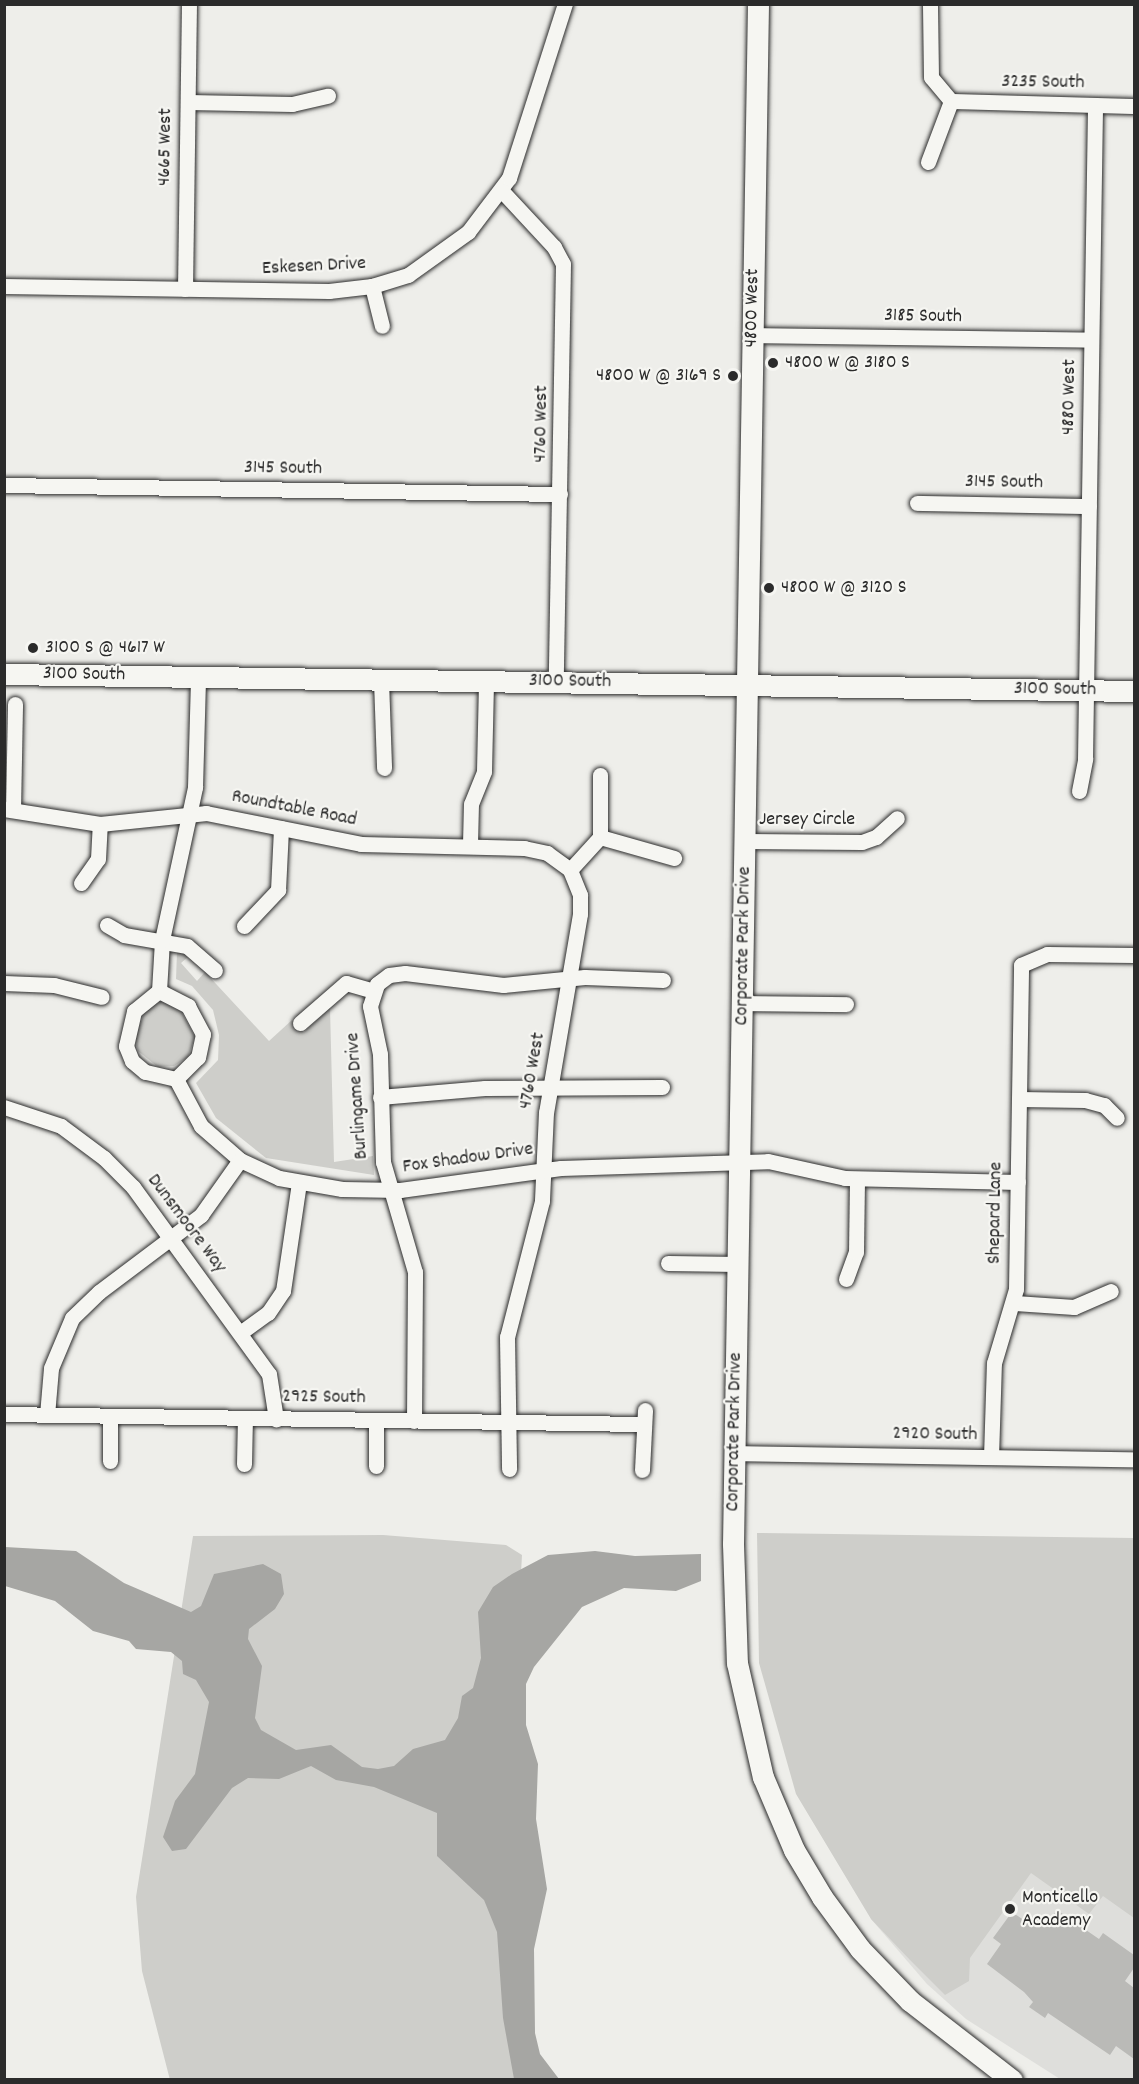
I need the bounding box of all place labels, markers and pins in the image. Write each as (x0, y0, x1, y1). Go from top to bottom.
place label: 4800 W @ 3180 S (785, 351, 910, 375)
marker: 4800 W @ 3180 S (766, 356, 780, 370)
place label: 4800 W @ 3169 S (596, 364, 721, 388)
marker: 4800 W @ 3169 S (726, 369, 740, 383)
place label: 4800 W @ 3120 S (781, 576, 907, 600)
marker: 4800 W @ 3120 S (762, 581, 776, 595)
place label: 3100 S @ 4617 W (45, 636, 165, 660)
marker: 3100 S @ 4617 W (26, 641, 40, 655)
place label: Monticello Academy (1022, 1886, 1098, 1933)
marker: Monticello Academy (1003, 1902, 1017, 1916)

